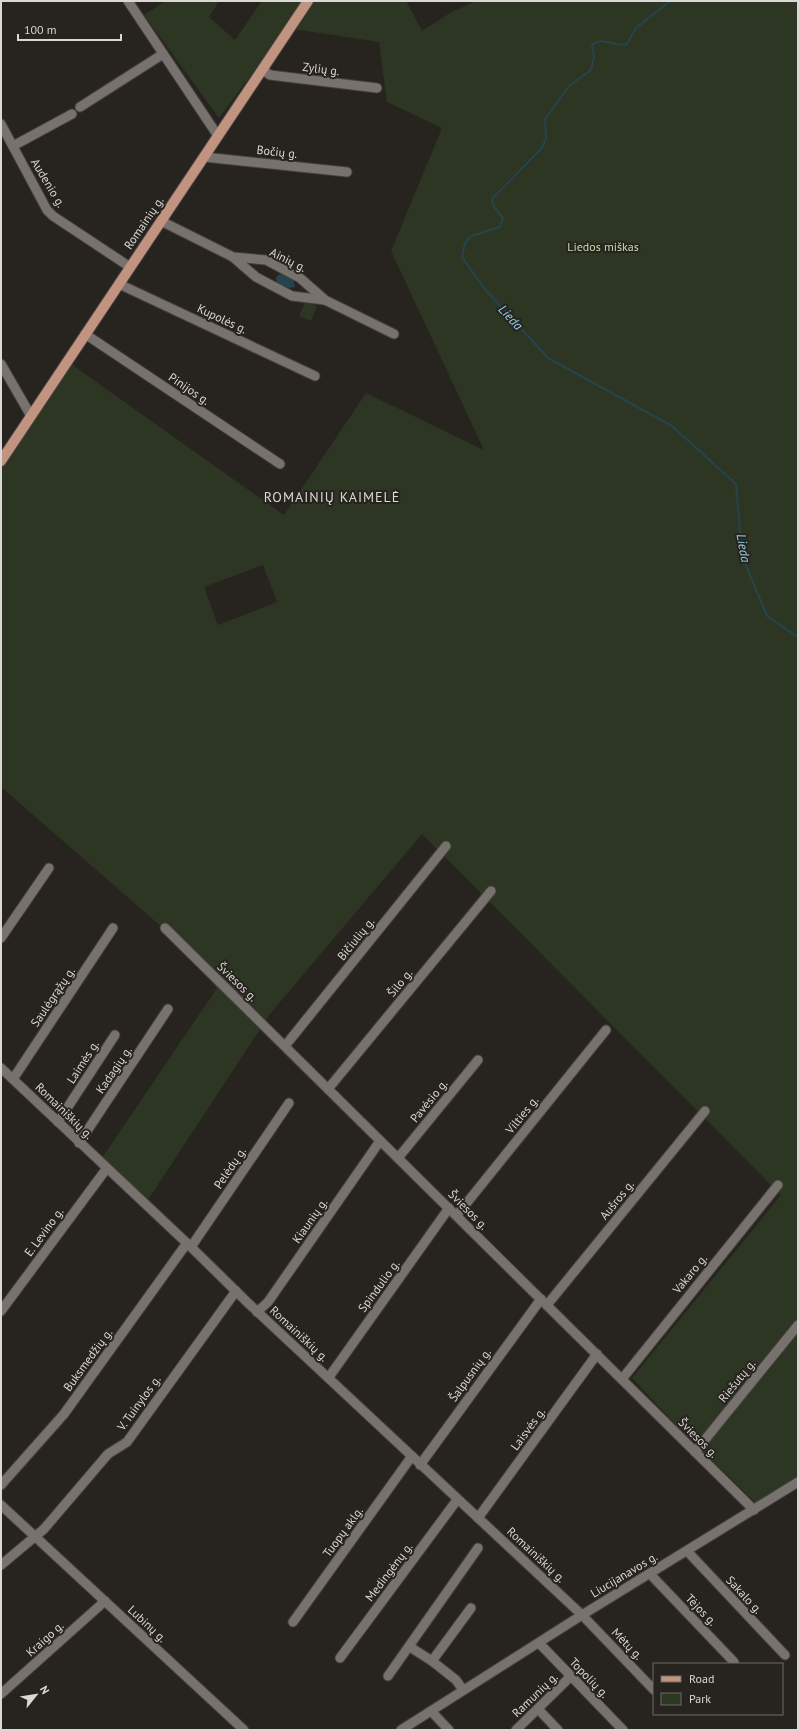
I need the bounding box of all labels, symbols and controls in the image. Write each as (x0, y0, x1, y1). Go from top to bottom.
scale bar (18, 16, 121, 42)
text: 100 m (24, 22, 57, 37)
street label: Zylių g. (302, 59, 340, 78)
street label: Bočių g. (256, 142, 298, 161)
street label: Audenio g. (28, 156, 69, 210)
street label: Romainių g. (120, 193, 167, 252)
park label: Liedos miškas (567, 239, 639, 254)
street label: Ainių g. (268, 244, 309, 275)
street label: Kupolės g. (195, 300, 250, 337)
water label: Lieda (495, 301, 527, 334)
street label: Pinijos g. (166, 369, 213, 408)
district label: ROMAINIŲ KAIMELĖ (264, 488, 400, 506)
water label: Lieda (733, 532, 754, 564)
street label: Bičiulių g. (334, 914, 377, 963)
street label: Šviesos g. (214, 959, 261, 1004)
street label: Saulėgrąžų g. (27, 964, 78, 1029)
street label: Šilo g. (384, 966, 415, 1000)
street label: Laimės g. (63, 1037, 102, 1086)
street label: Kadagių g. (92, 1043, 135, 1096)
street label: Pavėsio g. (407, 1076, 450, 1125)
street label: Romainiškių g. (32, 1079, 96, 1142)
street label: Vilties g. (501, 1093, 541, 1137)
street label: Pelėdų g. (210, 1144, 249, 1191)
street label: Aušros g. (596, 1177, 637, 1222)
street label: Šviesos g. (445, 1187, 491, 1233)
street label: Kiaunių g. (289, 1195, 330, 1246)
street label: E. Levino g. (21, 1204, 66, 1259)
street label: Vakaro g. (668, 1251, 710, 1297)
street label: Spindulio g. (355, 1257, 403, 1315)
street label: Romainiškių g. (267, 1303, 332, 1364)
street label: Buksmedžių g. (60, 1325, 115, 1394)
street label: Šalpusnių g. (445, 1345, 494, 1404)
street label: Riešutų g. (715, 1356, 758, 1405)
street label: V. Tuinylos g. (113, 1372, 164, 1434)
street label: Laisvės g. (507, 1404, 548, 1453)
street label: Šviesos g. (675, 1415, 721, 1461)
street label: Tuopų aklg. (319, 1504, 366, 1560)
street label: Romainiškių g. (504, 1524, 569, 1585)
street label: Medingėnų g. (362, 1539, 416, 1604)
street label: Liucijanavos g. (588, 1549, 660, 1600)
street label: Sakalo g. (723, 1573, 766, 1617)
street label: Tėjos g. (683, 1591, 720, 1629)
street label: Lubinų g. (125, 1602, 170, 1645)
street label: Kraigo g. (23, 1618, 67, 1659)
street label: Mėtų g. (609, 1625, 646, 1663)
street label: Topolių g. (567, 1654, 612, 1701)
legend (653, 1663, 783, 1715)
street label: Ramunių g. (509, 1669, 561, 1720)
text: Road (689, 1671, 714, 1686)
north arrow (16, 1675, 56, 1715)
text: N (37, 1683, 53, 1697)
text: Park (689, 1691, 711, 1706)

